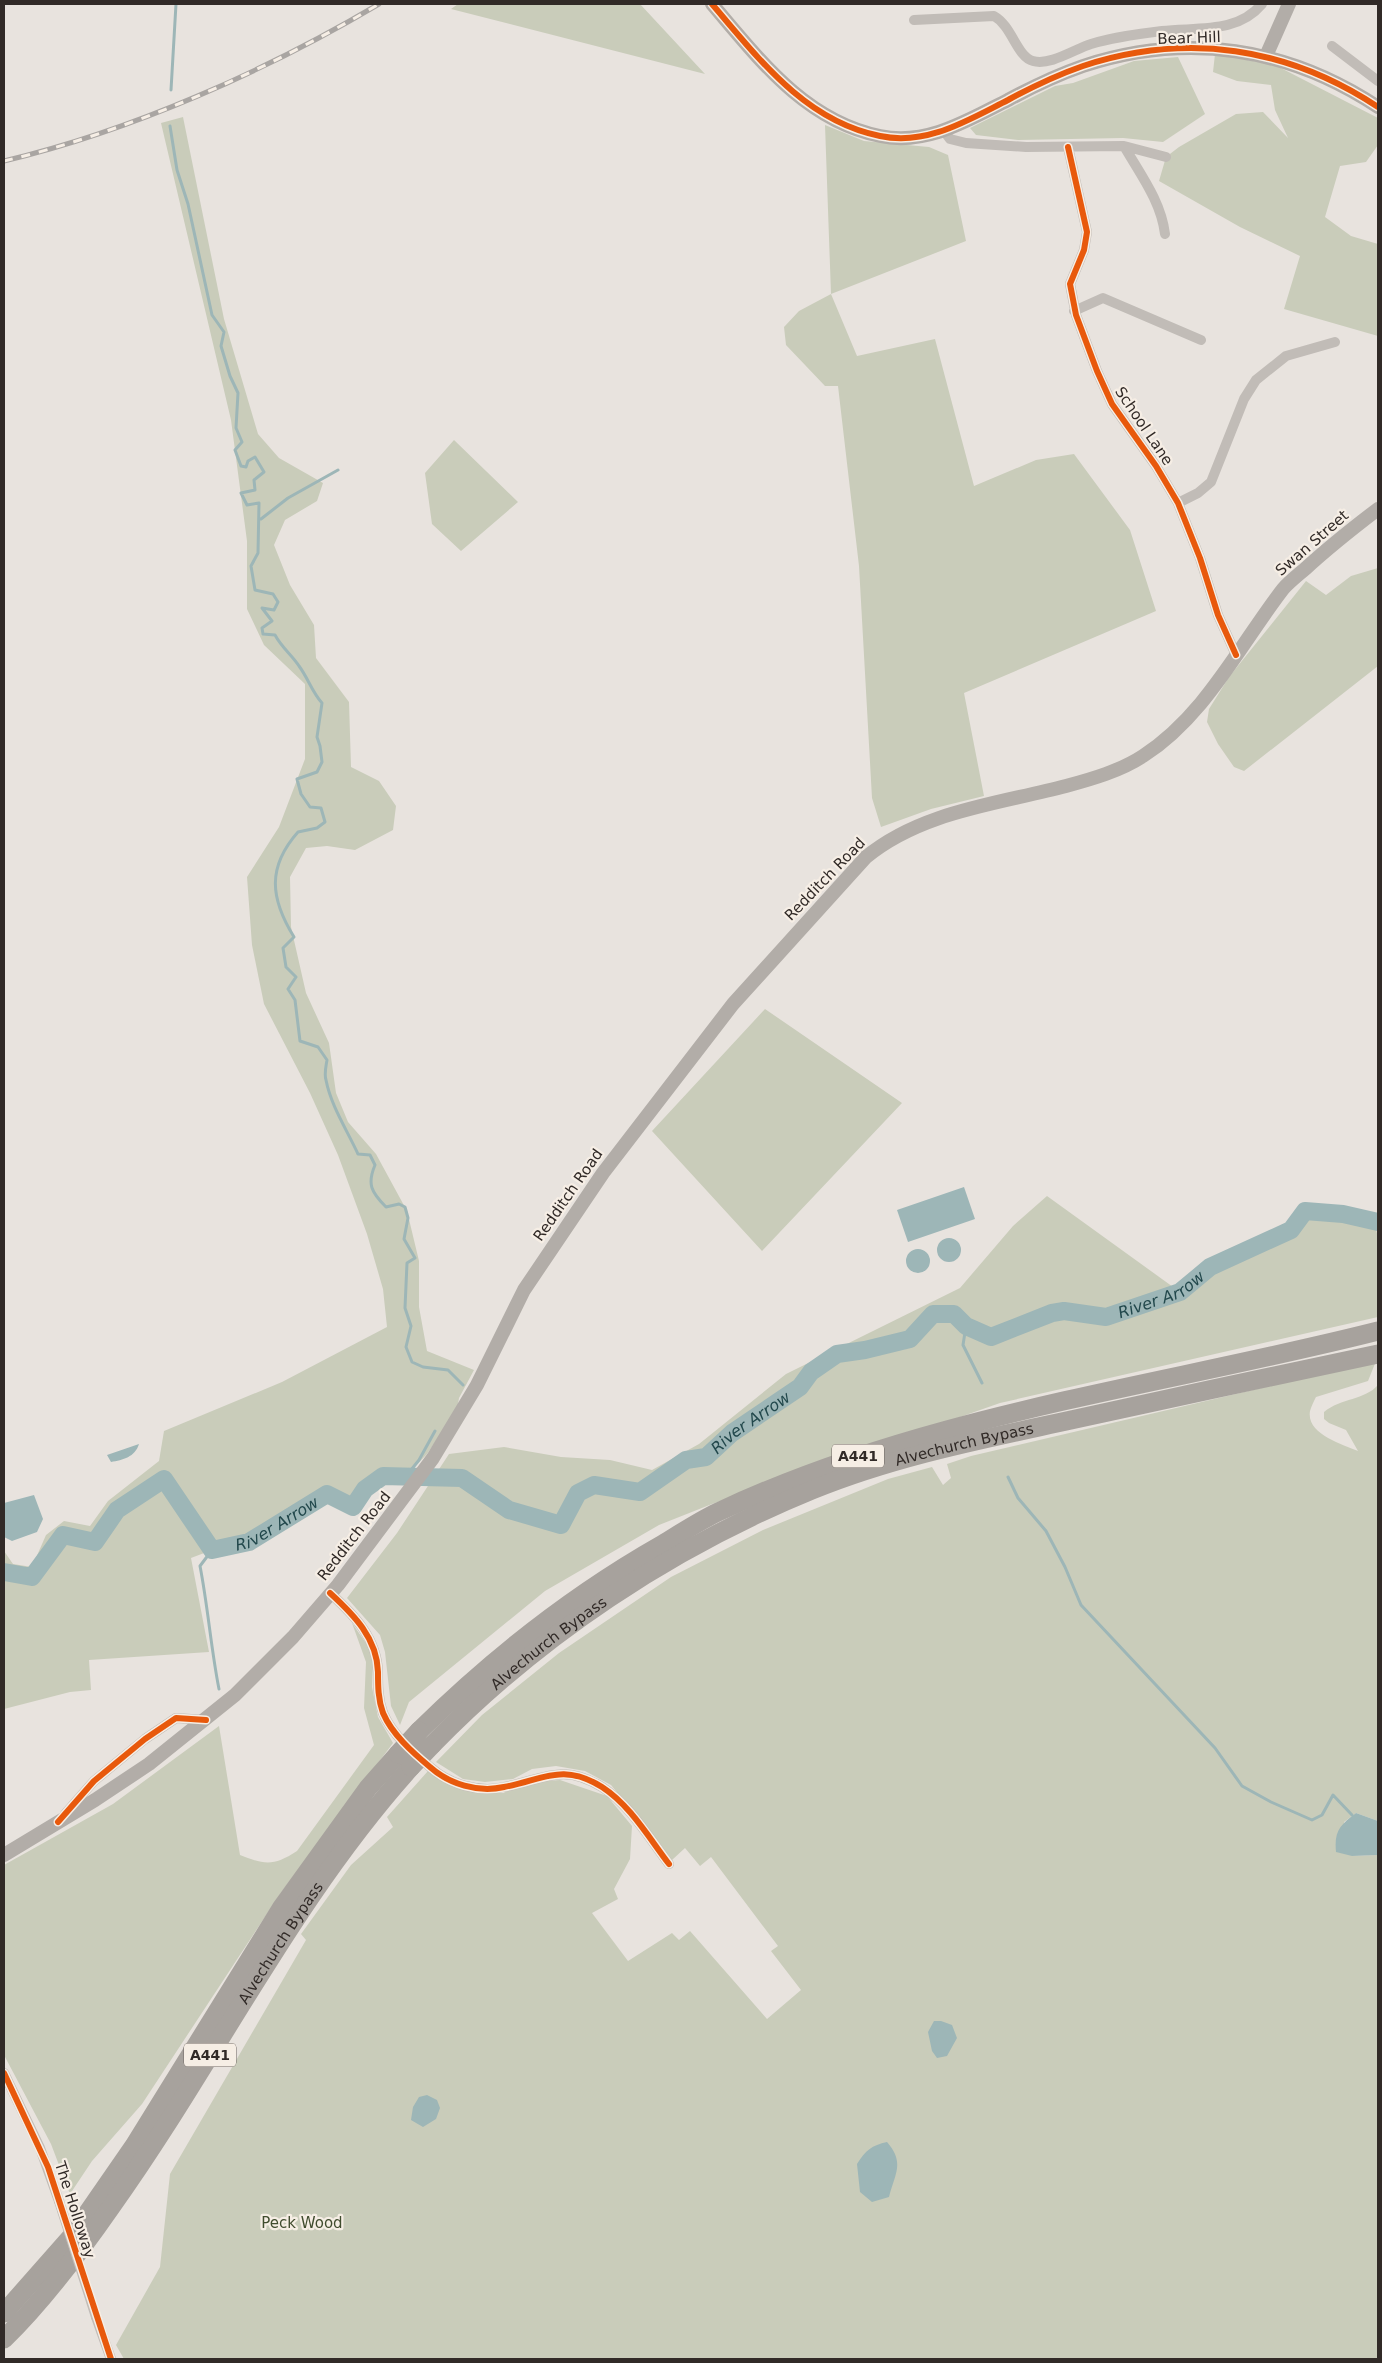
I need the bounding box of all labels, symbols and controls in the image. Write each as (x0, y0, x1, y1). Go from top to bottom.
street label: Bear Hill (1157, 28, 1221, 48)
street label: School Lane (1111, 383, 1177, 469)
street label: Swan Street (1272, 506, 1352, 580)
street label: Redditch Road (781, 834, 869, 924)
street label: Redditch Road (530, 1146, 606, 1244)
water label: River Arrow (1115, 1266, 1209, 1322)
water label: River Arrow (707, 1387, 794, 1457)
street label: Alvechurch Bypass (893, 1419, 1035, 1470)
road number: A441 (832, 1444, 884, 1468)
street label: Redditch Road (314, 1488, 394, 1584)
water label: River Arrow (233, 1492, 323, 1554)
street label: Alvechurch Bypass (487, 1593, 610, 1694)
street label: Alvechurch Bypass (235, 1878, 327, 2007)
road number: A441 (184, 2044, 236, 2066)
street label: The Holloway (51, 2158, 99, 2261)
park label: Peck Wood (261, 2214, 343, 2232)

